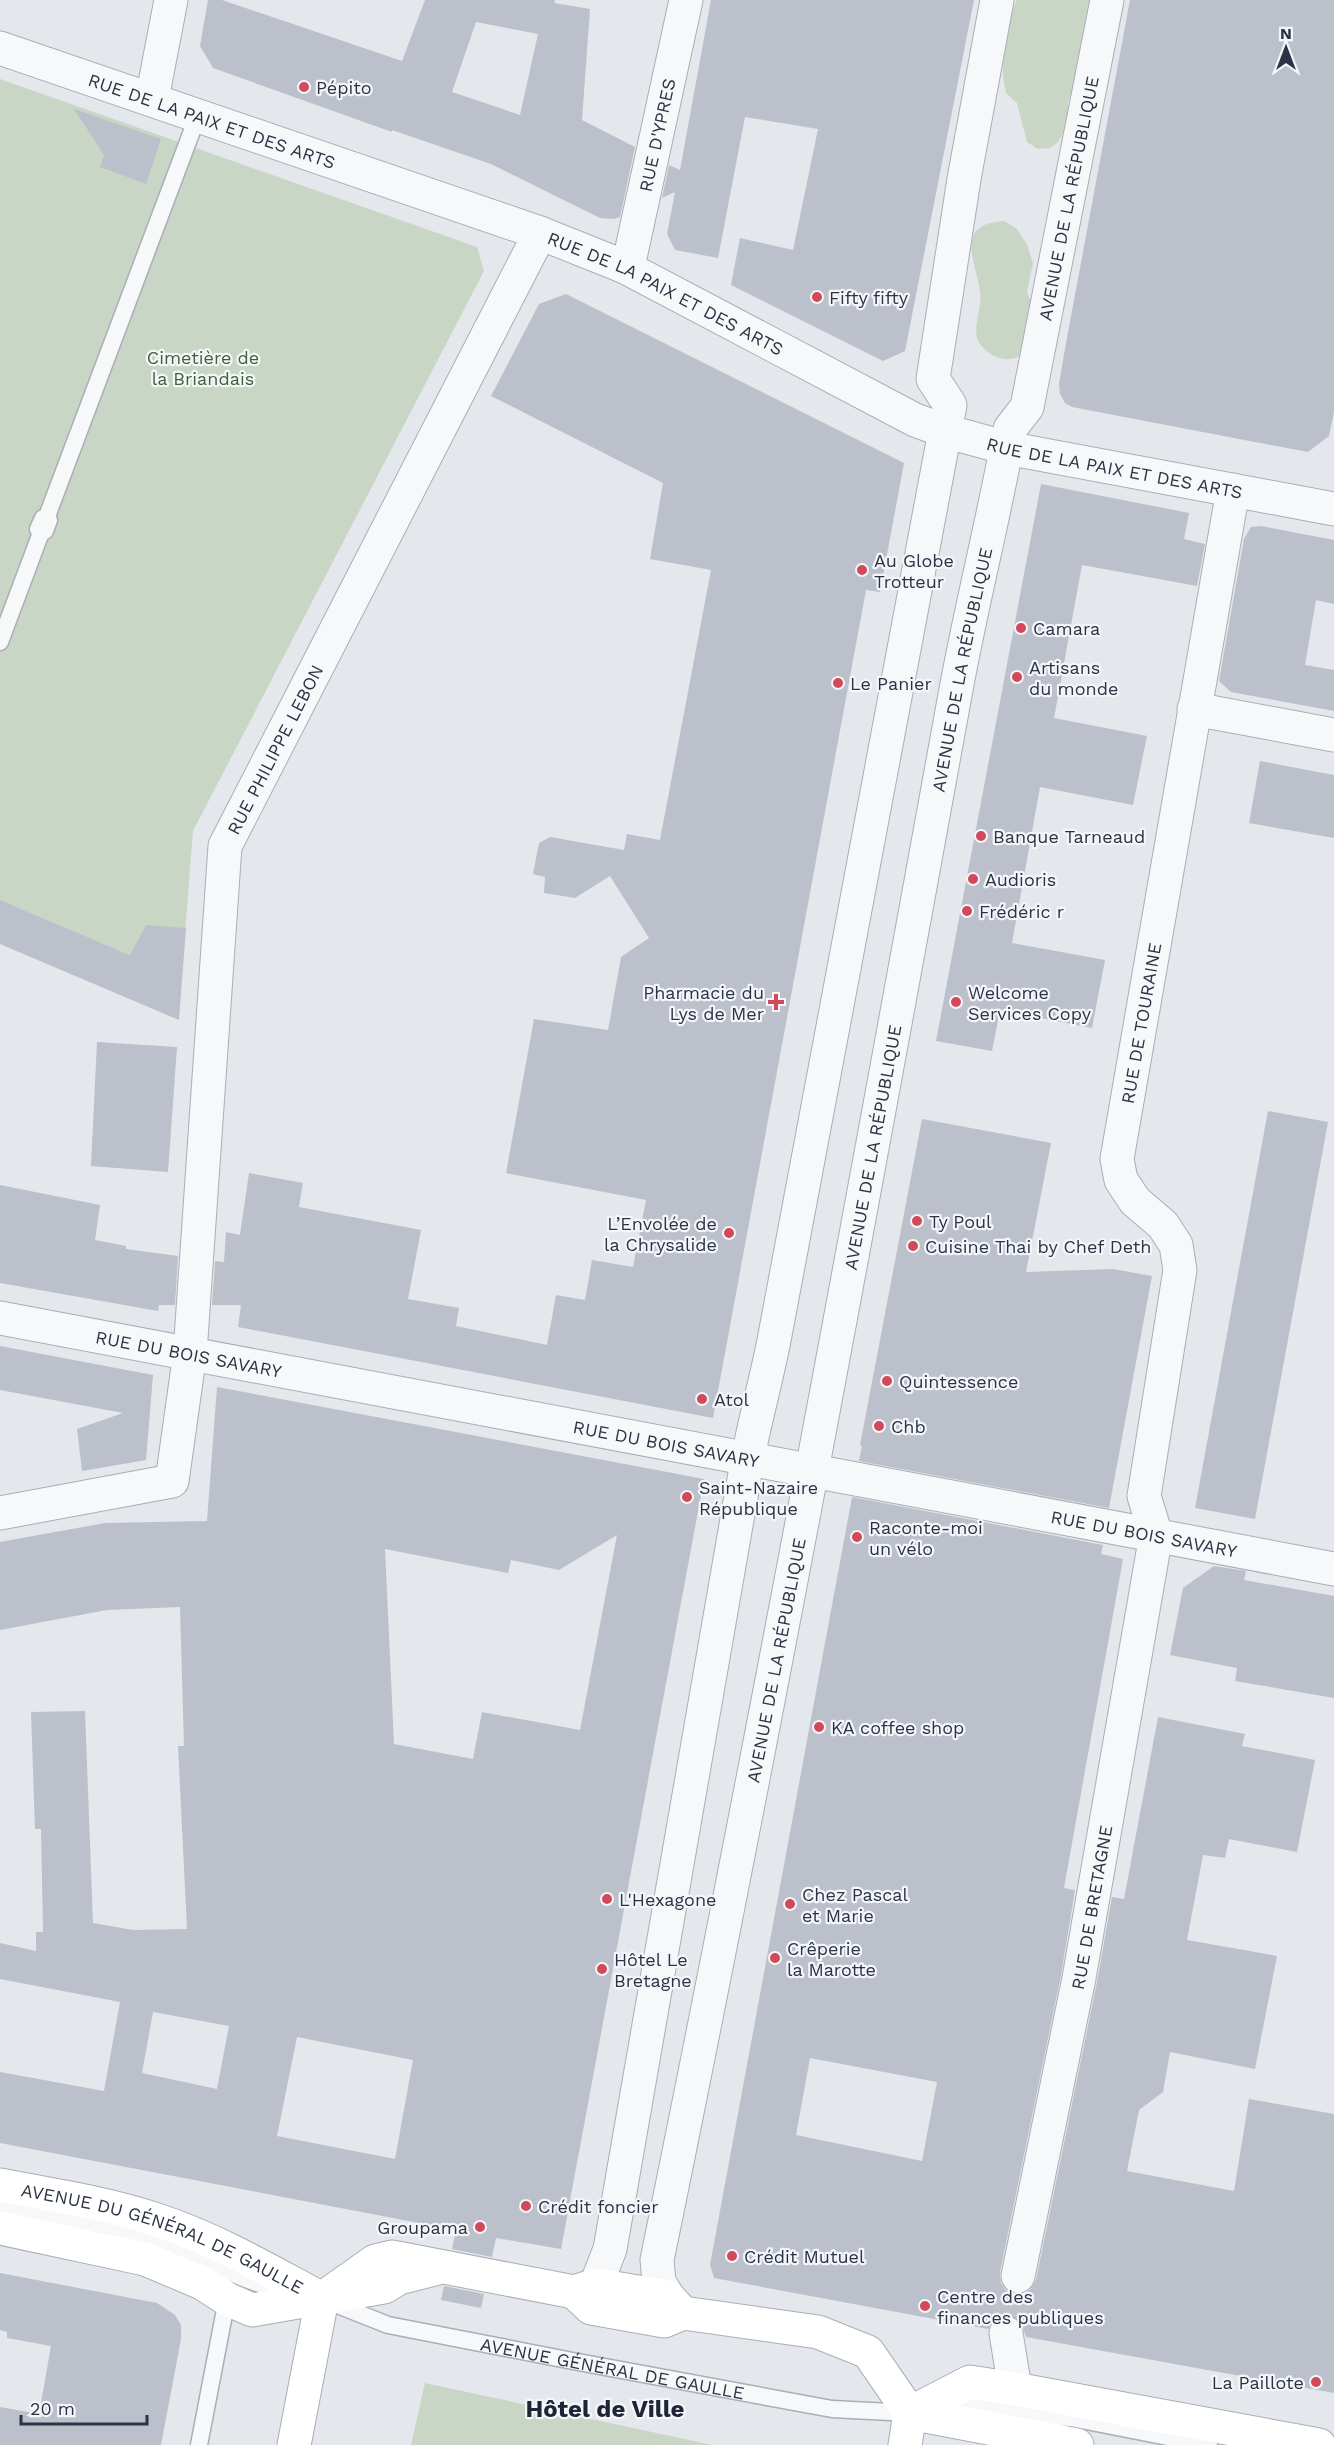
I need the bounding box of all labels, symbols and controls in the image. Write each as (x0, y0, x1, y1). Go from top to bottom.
north arrow (1256, 18, 1316, 78)
text: N (1280, 24, 1292, 43)
street label: RUE DE LA PAIX ET DES ARTS (86, 69, 338, 173)
street label: AVENUE DE LA RÉPUBLIQUE (1034, 74, 1102, 322)
street label: RUE D'YPRES (634, 76, 679, 194)
place label: Pépito (316, 77, 372, 98)
marker: Pépito (297, 80, 311, 94)
street label: RUE DE LA PAIX ET DES ARTS (545, 227, 787, 359)
place label: Fifty fifty (829, 287, 909, 308)
marker: Fifty fifty (810, 290, 824, 304)
park label: Cimetière de la Briandais (147, 347, 259, 389)
street label: RUE DE LA PAIX ET DES ARTS (984, 432, 1244, 502)
street label: AVENUE DE LA RÉPUBLIQUE (927, 545, 996, 794)
place label: Au Globe Trotteur (874, 550, 954, 592)
marker: Au Globe Trotteur (855, 563, 869, 577)
place label: Camara (1033, 618, 1100, 639)
marker: Camara (1014, 621, 1028, 635)
place label: Artisans du monde (1029, 657, 1118, 699)
street label: RUE PHILIPPE LEBON (222, 661, 327, 838)
marker: Artisans du monde (1010, 670, 1024, 684)
place label: Le Panier (850, 673, 932, 694)
marker: Le Panier (831, 676, 845, 690)
place label: Banque Tarneaud (993, 826, 1145, 847)
marker: Banque Tarneaud (974, 829, 988, 843)
place label: Audioris (985, 869, 1056, 890)
marker: Audioris (966, 872, 980, 886)
place label: Frédéric r (979, 901, 1064, 922)
marker: Frédéric r (960, 904, 974, 918)
street label: RUE DE TOURAINE (1116, 941, 1165, 1105)
place label: Pharmacie du Lys de Mer (643, 982, 764, 1024)
place label: Welcome Services Copy (968, 982, 1092, 1024)
marker: Pharmacie du Lys de Mer (769, 995, 783, 1009)
marker: Welcome Services Copy (949, 995, 963, 1009)
street label: AVENUE DE LA RÉPUBLIQUE (839, 1023, 905, 1272)
place label: Ty Poul (929, 1211, 992, 1232)
place label: L’Envolée de la Chrysalide (604, 1213, 717, 1255)
marker: Ty Poul (910, 1214, 924, 1228)
marker: L’Envolée de la Chrysalide (722, 1226, 736, 1240)
place label: Cuisine Thai by Chef Deth (925, 1236, 1152, 1257)
marker: Cuisine Thai by Chef Deth (906, 1239, 920, 1253)
street label: RUE DU BOIS SAVARY (94, 1326, 284, 1381)
place label: Quintessence (899, 1371, 1018, 1392)
marker: Quintessence (880, 1374, 894, 1388)
place label: Atol (714, 1389, 750, 1410)
marker: Atol (695, 1392, 709, 1406)
street label: RUE DU BOIS SAVARY (571, 1416, 762, 1471)
place label: Chb (891, 1416, 926, 1437)
marker: Chb (872, 1419, 886, 1433)
place label: Saint-Nazaire République (699, 1477, 818, 1519)
marker: Saint-Nazaire République (680, 1490, 694, 1504)
street label: RUE DU BOIS SAVARY (1049, 1505, 1239, 1561)
place label: Raconte-moi un vélo (869, 1517, 983, 1559)
marker: Raconte-moi un vélo (850, 1530, 864, 1544)
street label: AVENUE DE LA RÉPUBLIQUE (742, 1536, 809, 1784)
place label: KA coffee shop (831, 1717, 964, 1738)
marker: KA coffee shop (812, 1720, 826, 1734)
street label: RUE DE BRETAGNE (1066, 1823, 1116, 1991)
place label: Chez Pascal et Marie (802, 1884, 909, 1926)
place label: L'Hexagone (619, 1889, 716, 1910)
marker: L'Hexagone (600, 1892, 614, 1906)
marker: Chez Pascal et Marie (783, 1897, 797, 1911)
place label: Crêperie la Marotte (787, 1938, 876, 1980)
place label: Hôtel Le Bretagne (614, 1949, 692, 1991)
marker: Crêperie la Marotte (768, 1951, 782, 1965)
marker: Hôtel Le Bretagne (595, 1962, 609, 1976)
street label: AVENUE DU GÉNÉRAL DE GAULLE (20, 2179, 307, 2298)
place label: Crédit foncier (538, 2196, 659, 2217)
marker: Crédit foncier (519, 2199, 533, 2213)
place label: Groupama (377, 2217, 468, 2238)
marker: Groupama (473, 2220, 487, 2234)
place label: Crédit Mutuel (744, 2246, 865, 2267)
marker: Crédit Mutuel (725, 2249, 739, 2263)
place label: Centre des finances publiques (937, 2286, 1104, 2328)
marker: Centre des finances publiques (918, 2299, 932, 2313)
street label: AVENUE GÉNÉRAL DE GAULLE (479, 2333, 746, 2403)
place label: La Paillote (1212, 2372, 1304, 2393)
marker: La Paillote (1309, 2375, 1323, 2389)
scale bar (21, 2388, 147, 2426)
district label: Hôtel de Ville (526, 2395, 685, 2423)
text: 20 m (30, 2398, 75, 2419)

